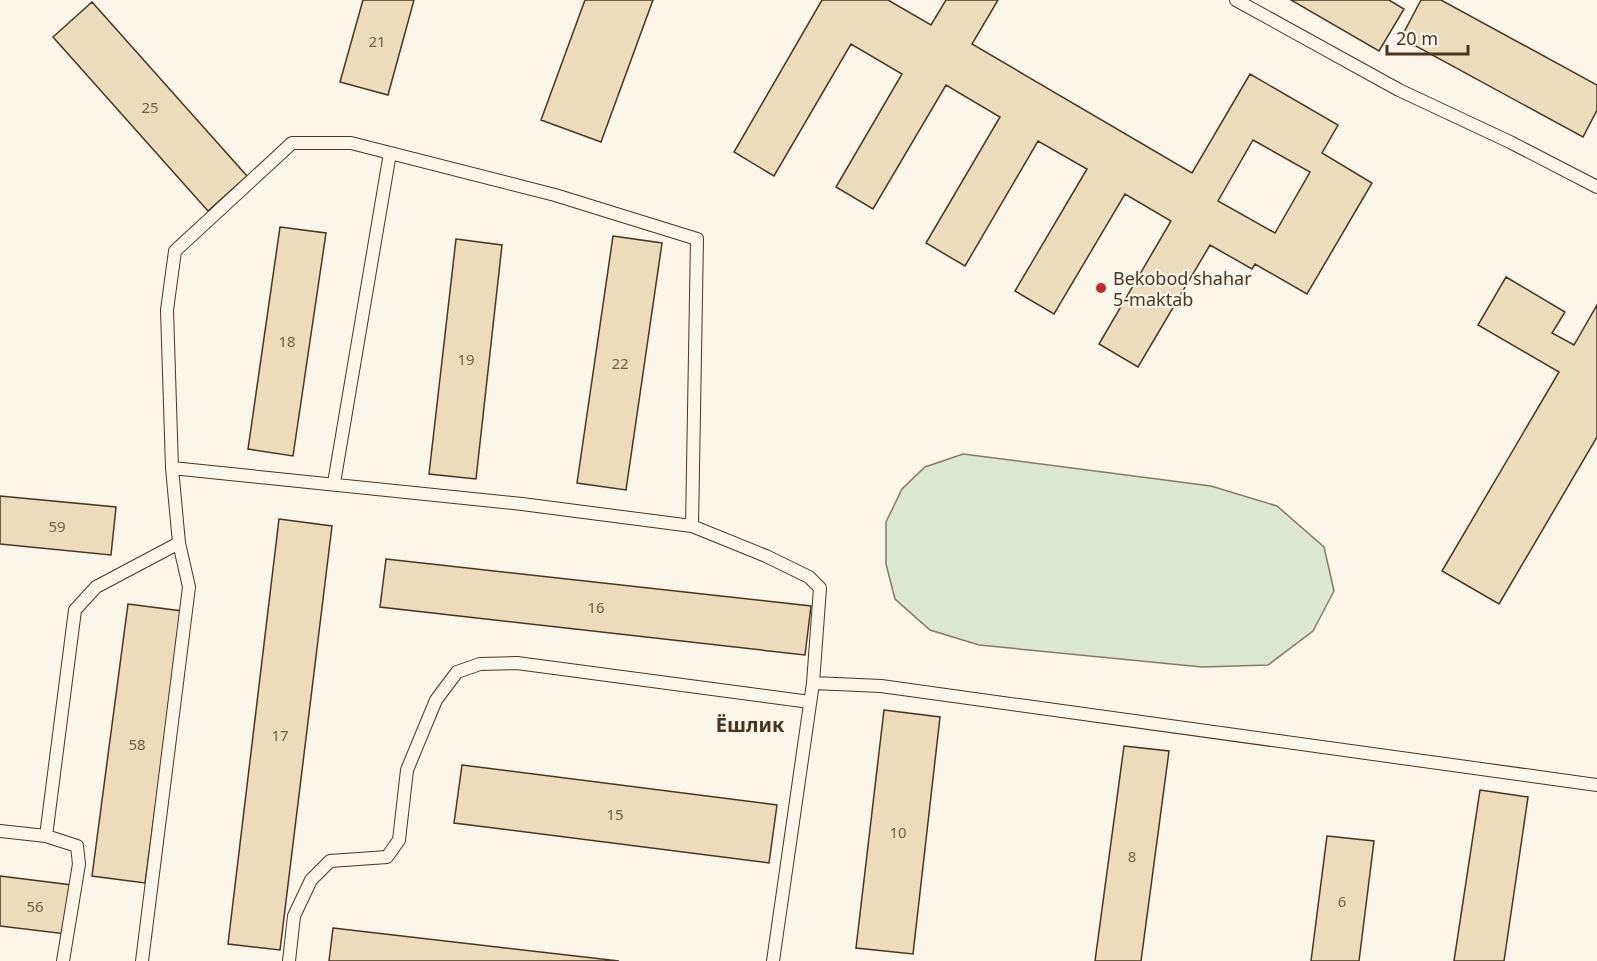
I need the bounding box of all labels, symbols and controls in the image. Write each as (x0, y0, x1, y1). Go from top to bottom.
scale bar (1387, 18, 1468, 56)
text: 20 m (1396, 26, 1438, 50)
house number: 21 (368, 31, 386, 51)
house number: 25 (141, 97, 159, 117)
place label: Bekobod shahar 5-maktab (1113, 266, 1252, 311)
marker: Bekobod shahar 5-maktab (1094, 281, 1108, 295)
house number: 18 (278, 331, 296, 351)
house number: 19 (457, 349, 475, 369)
house number: 22 (611, 353, 629, 373)
house number: 59 (48, 516, 66, 536)
house number: 16 (587, 597, 605, 617)
district label: Ёшлик (716, 711, 785, 738)
house number: 17 (271, 725, 289, 745)
house number: 58 (128, 734, 146, 754)
house number: 15 (606, 804, 624, 824)
house number: 10 (889, 822, 907, 842)
house number: 8 (1128, 846, 1136, 866)
house number: 6 (1338, 891, 1346, 911)
house number: 56 (26, 896, 44, 916)

